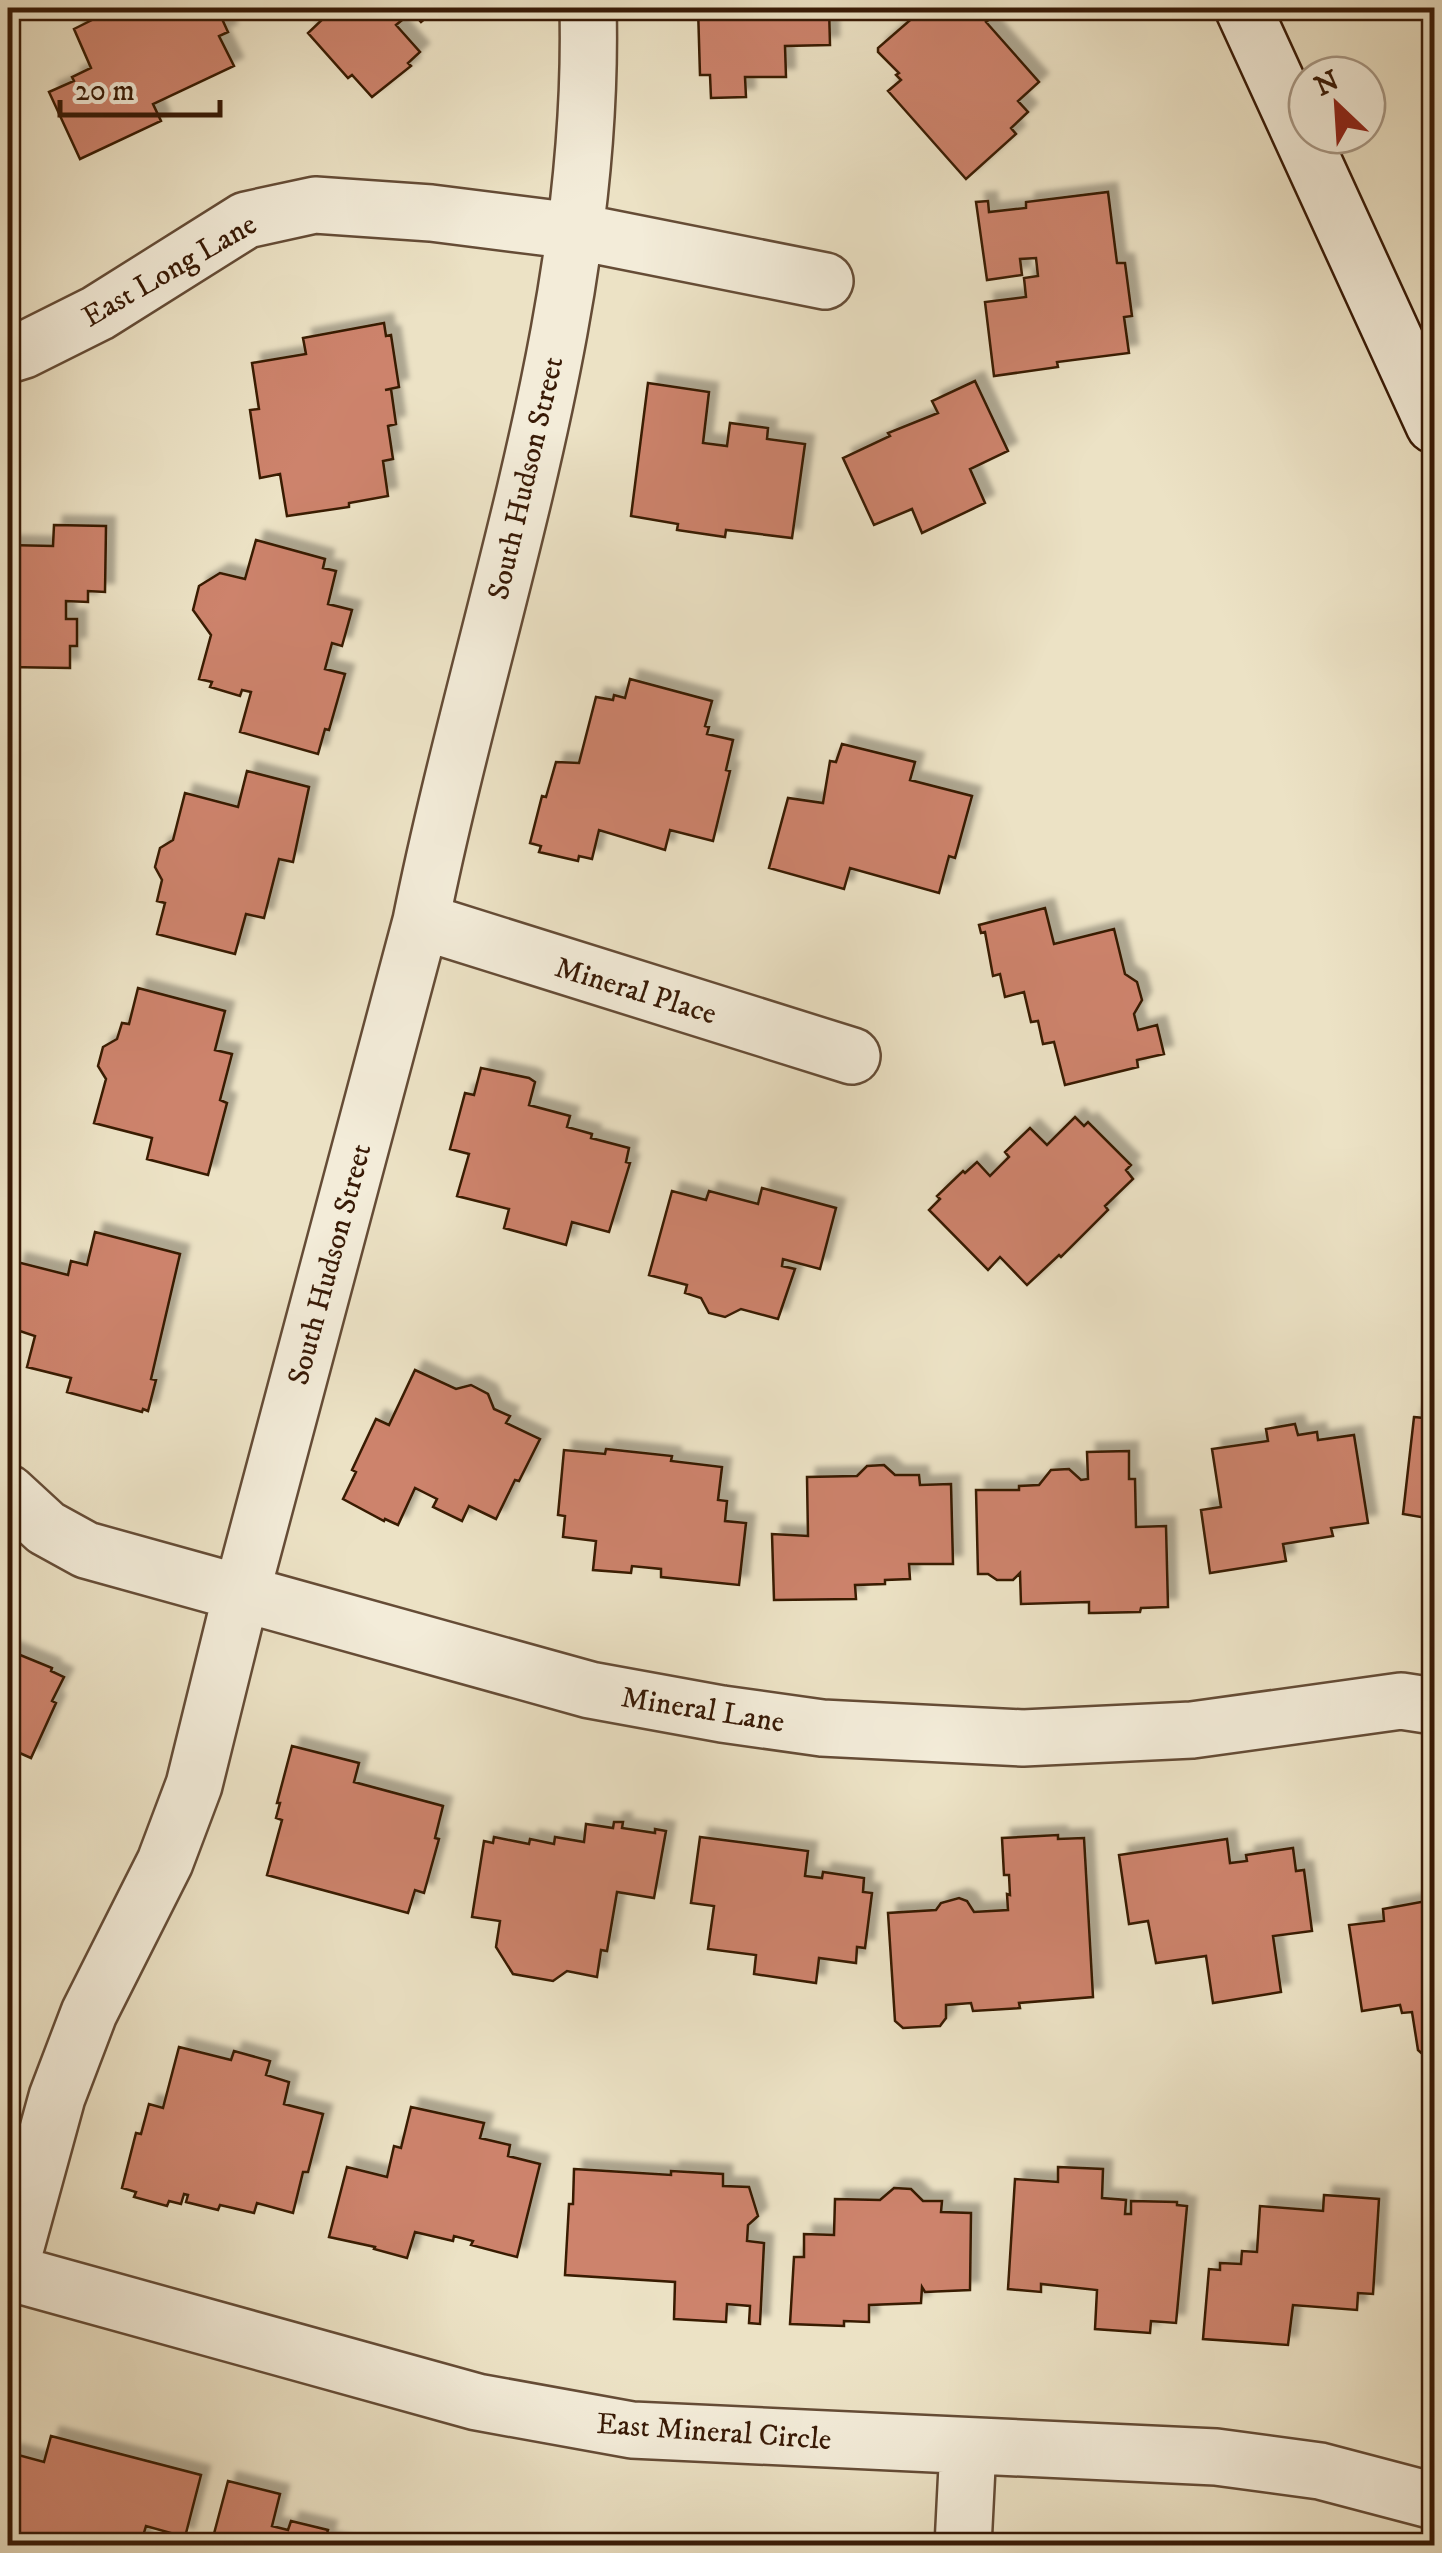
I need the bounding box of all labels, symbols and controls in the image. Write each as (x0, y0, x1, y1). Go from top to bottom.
scale bar (60, 55, 220, 117)
north arrow (1287, 55, 1387, 155)
text: N (1309, 63, 1345, 104)
text: 20 m (75, 73, 135, 110)
street label: East Long Lane (76, 206, 264, 336)
street label: South Hudson Street (480, 353, 572, 604)
street label: Mineral Place (550, 949, 721, 1034)
street label: South Hudson Street (280, 1140, 380, 1389)
street label: Mineral Lane (618, 1679, 787, 1742)
street label: East Mineral Circle (595, 2406, 833, 2459)

